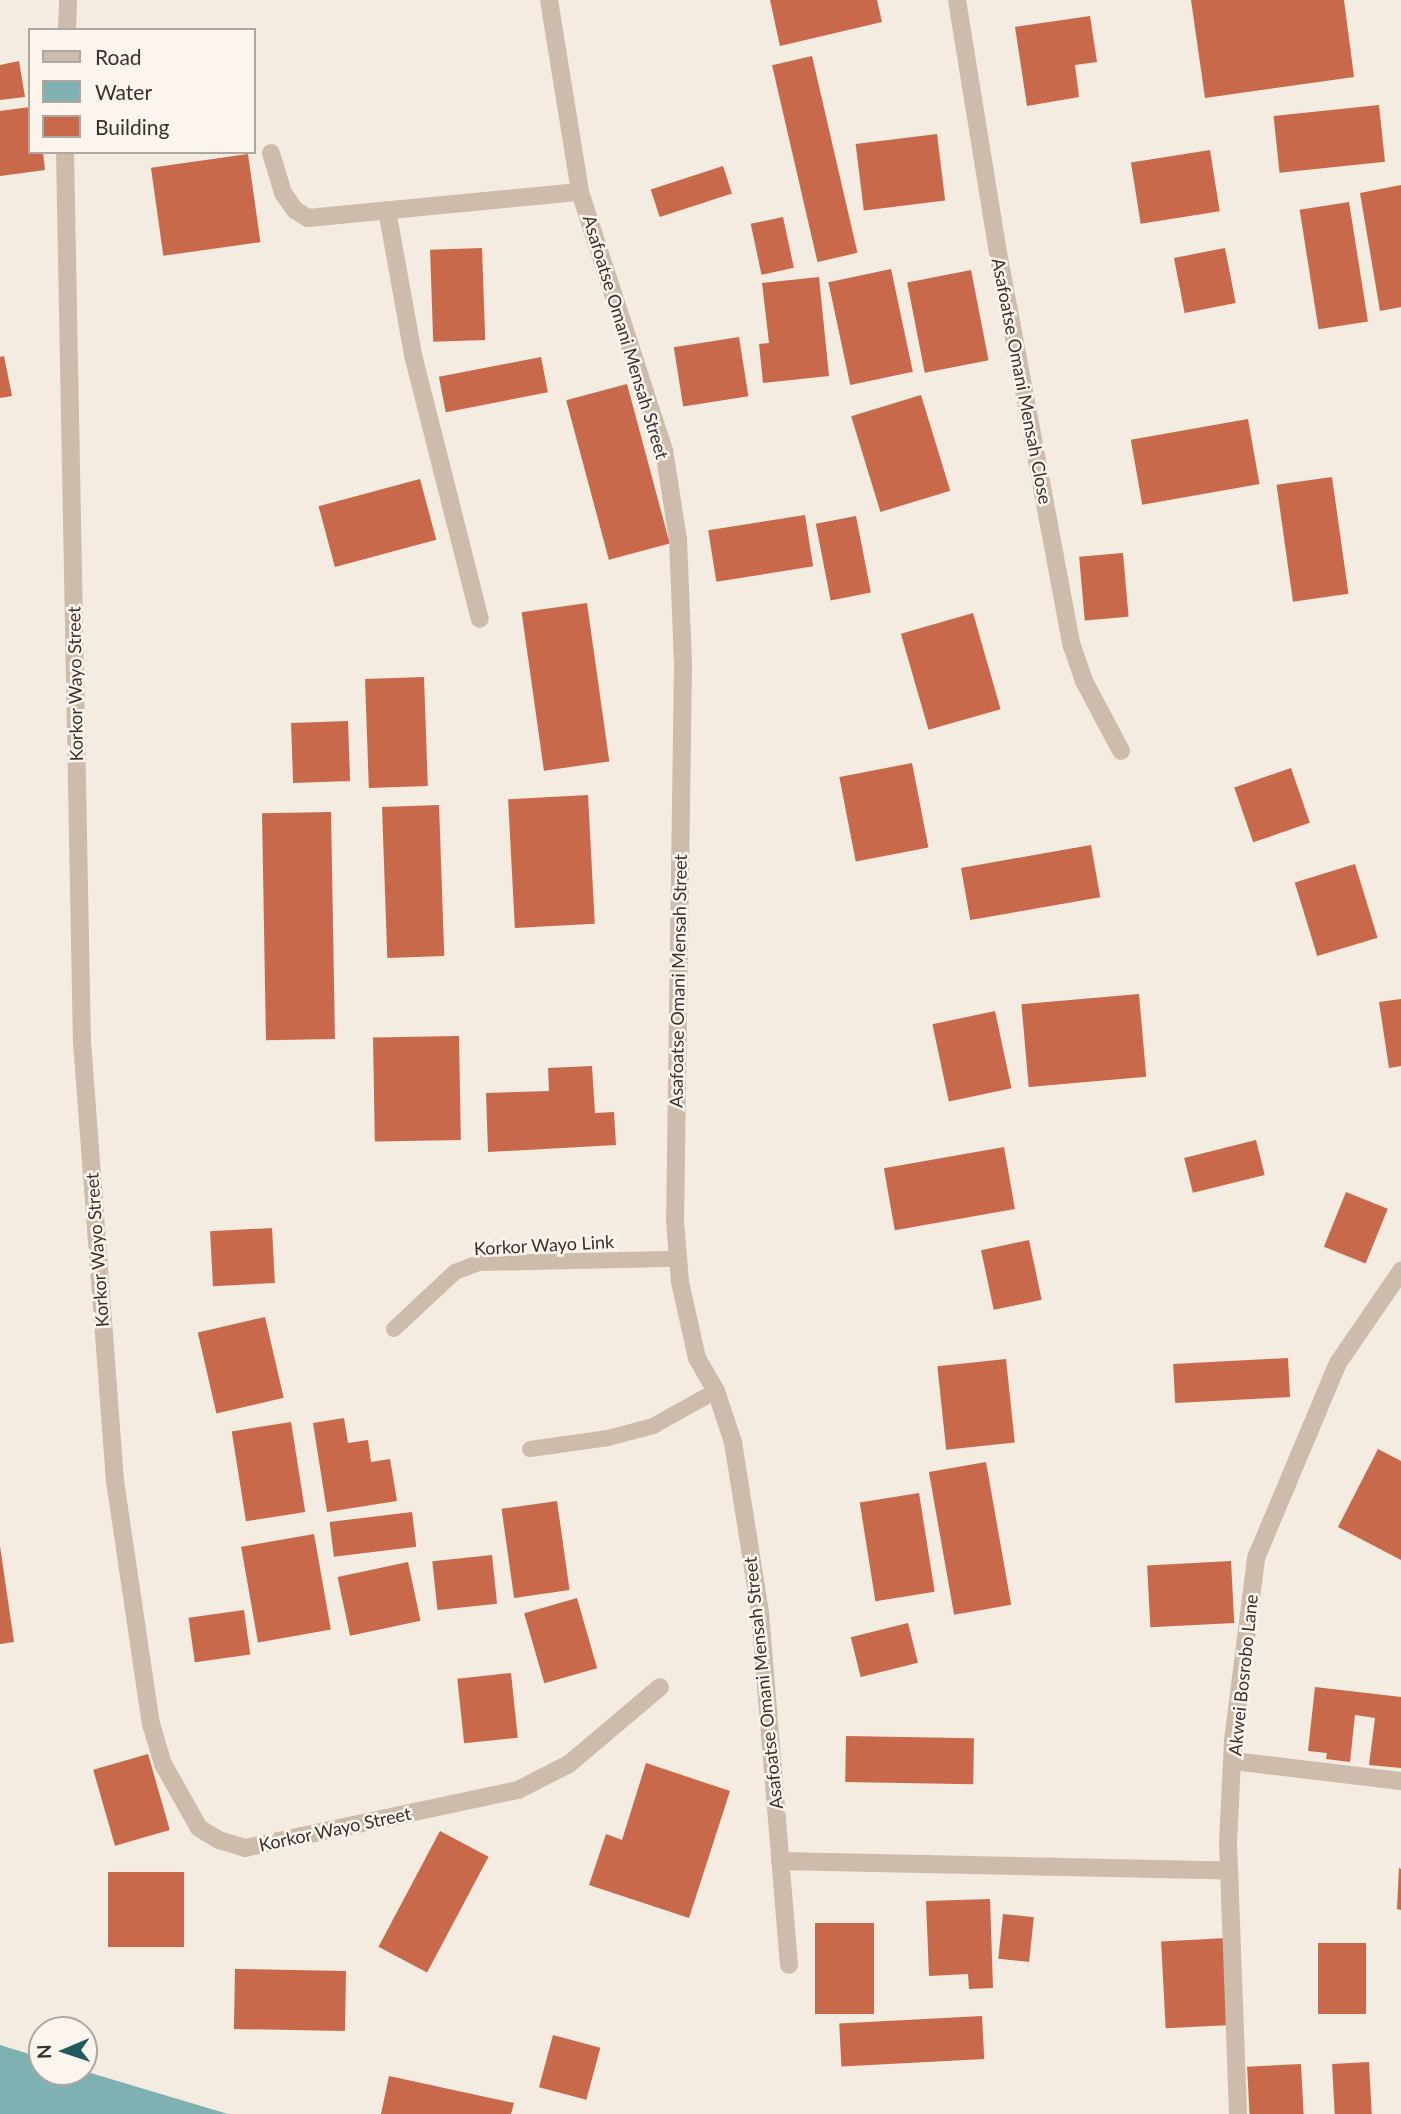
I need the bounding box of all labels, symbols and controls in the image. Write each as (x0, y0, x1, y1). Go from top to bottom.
legend (28, 28, 256, 154)
text: Road (95, 44, 142, 69)
text: Water (95, 79, 152, 104)
text: Building (95, 114, 170, 139)
street label: Asafoatse Omani Mensah Street (579, 212, 673, 462)
street label: Asafoatse Omani Mensah Close (988, 256, 1056, 506)
street label: Korkor Wayo Street (63, 606, 87, 762)
street label: Asafoatse Omani Mensah Street (665, 854, 691, 1108)
street label: Korkor Wayo Street (81, 1172, 113, 1328)
street label: Korkor Wayo Link (473, 1231, 615, 1259)
street label: Asafoatse Omani Mensah Street (739, 1556, 787, 1810)
street label: Akwei Bosrobo Lane (1224, 1593, 1262, 1757)
street label: Korkor Wayo Street (257, 1802, 413, 1856)
north arrow (28, 2016, 98, 2086)
text: N (32, 2044, 55, 2059)

